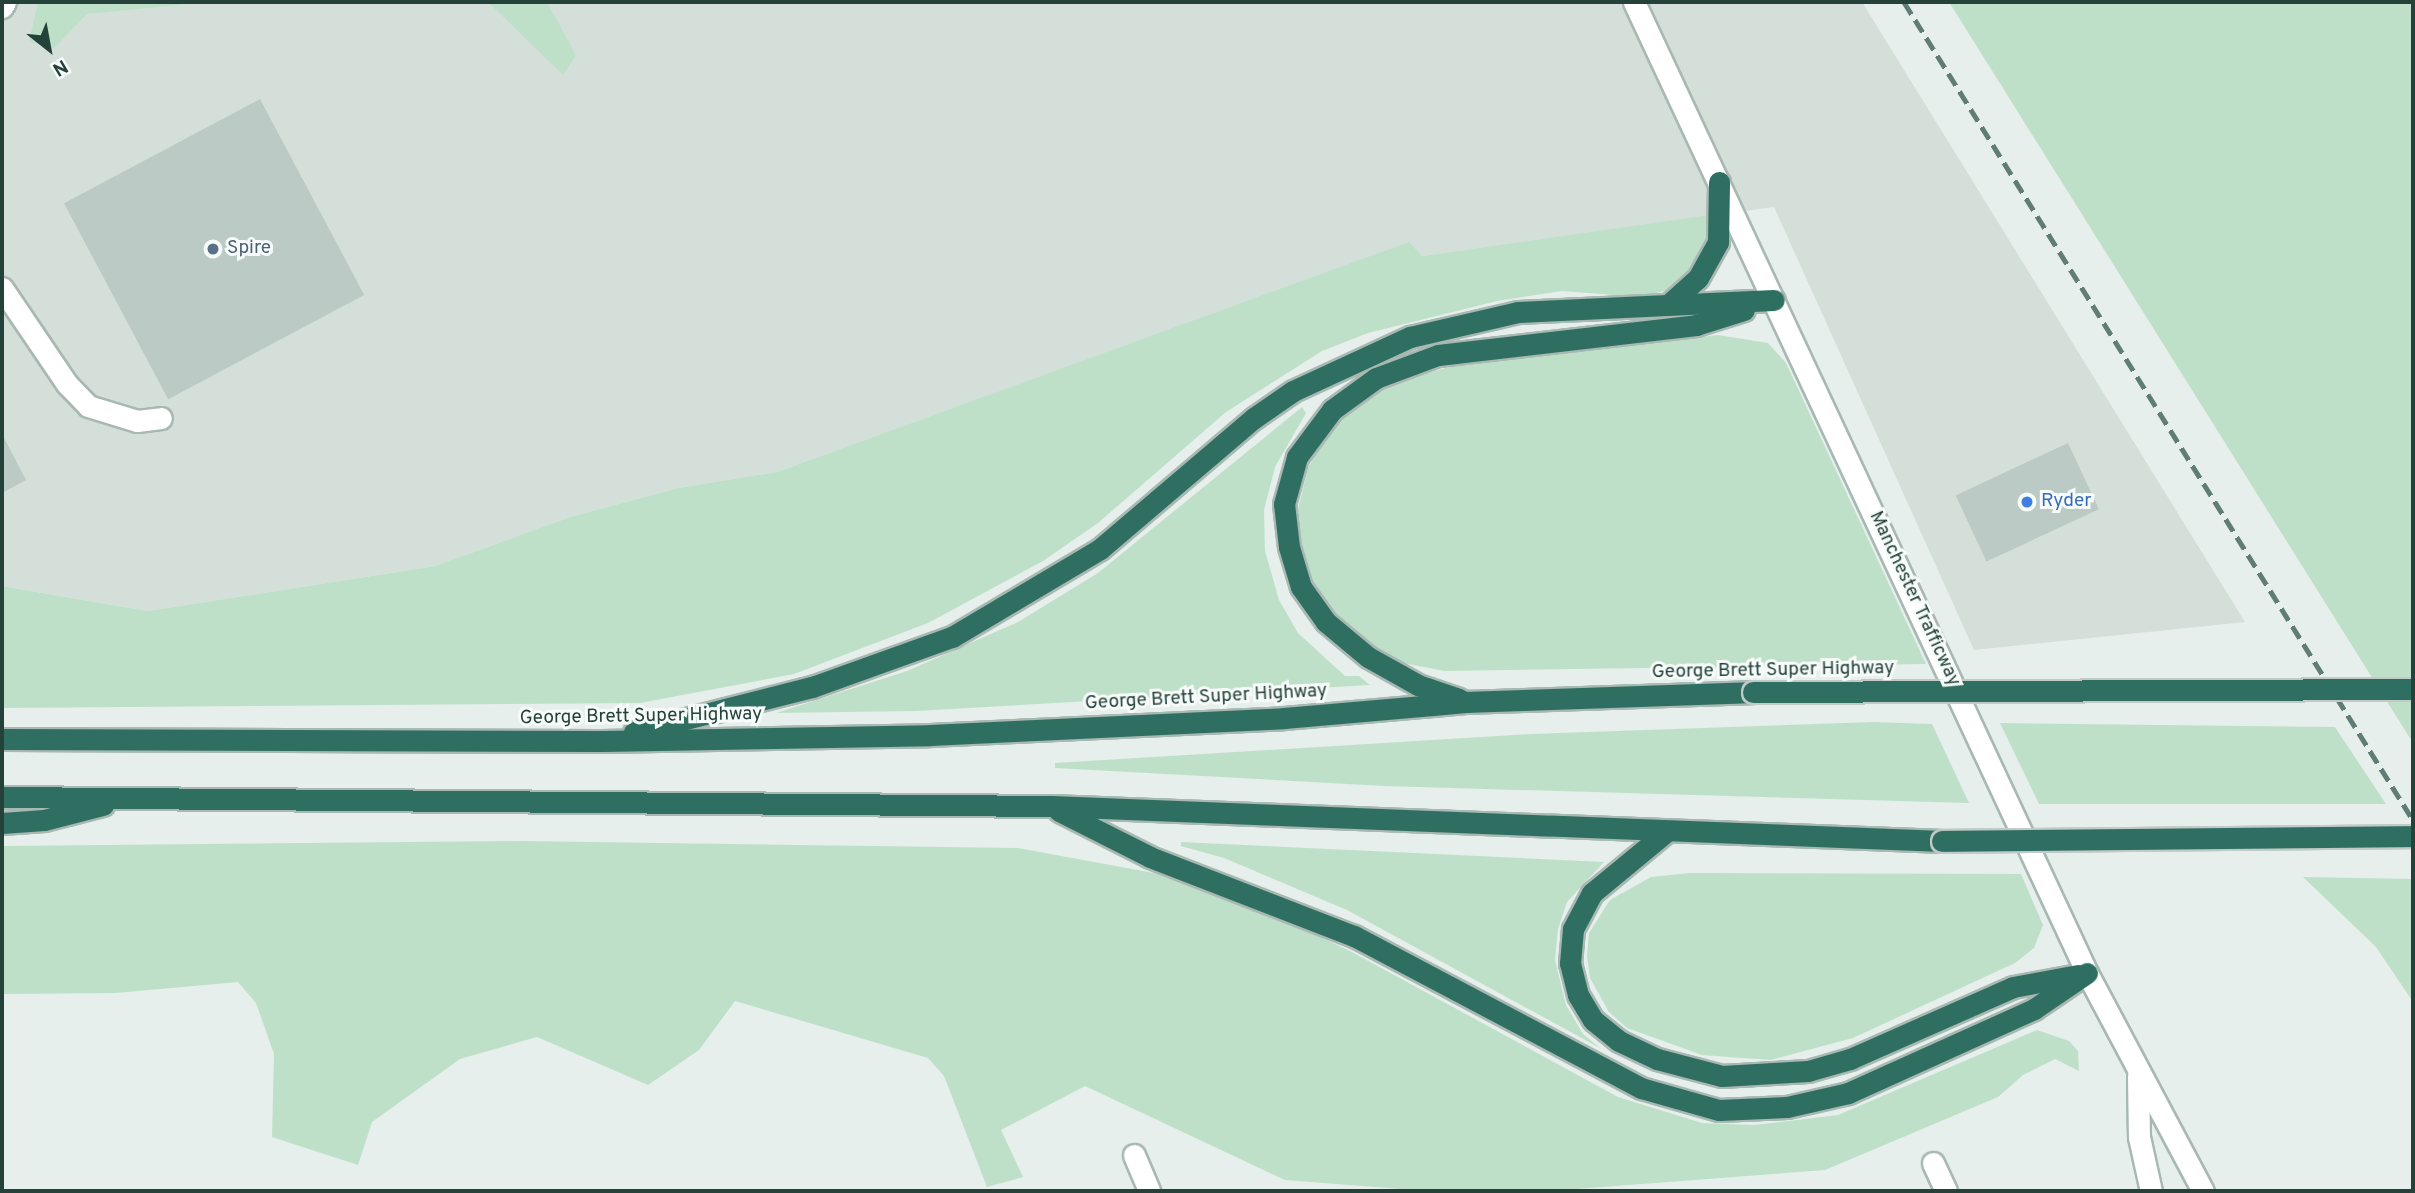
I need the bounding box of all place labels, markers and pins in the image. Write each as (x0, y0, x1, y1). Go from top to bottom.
place label: Spire (227, 238, 271, 260)
marker: Spire (205, 241, 221, 257)
place label: Ryder (2041, 491, 2092, 513)
marker: Ryder (2019, 494, 2035, 510)

